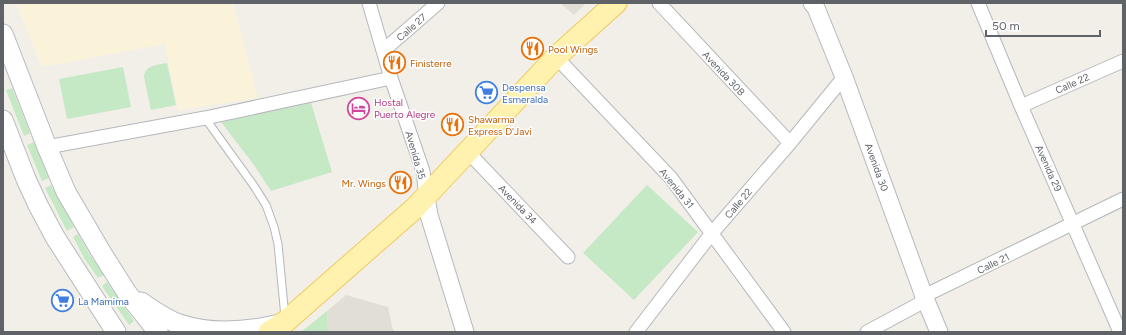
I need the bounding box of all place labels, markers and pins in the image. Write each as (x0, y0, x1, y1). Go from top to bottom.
restaurant icon: Pool Wings (520, 36, 546, 62)
place label: Pool Wings (548, 43, 598, 56)
restaurant icon: Finisterre (381, 50, 407, 76)
place label: Finisterre (410, 57, 452, 70)
supermarket icon: Despensa Esmeralda (474, 80, 500, 106)
place label: Despensa Esmeralda (502, 81, 548, 106)
hotel icon: Hostal Puerto Alegre (345, 95, 371, 121)
place label: Hostal Puerto Alegre (374, 96, 436, 121)
restaurant icon: Shawarma Express D'Javi (439, 112, 465, 138)
place label: Shawarma Express D'Javi (468, 113, 532, 138)
restaurant icon: Mr. Wings (388, 170, 414, 196)
place label: Mr. Wings (342, 177, 386, 190)
supermarket icon: La Mamima (49, 288, 75, 314)
place label: La Mamima (78, 295, 129, 308)

